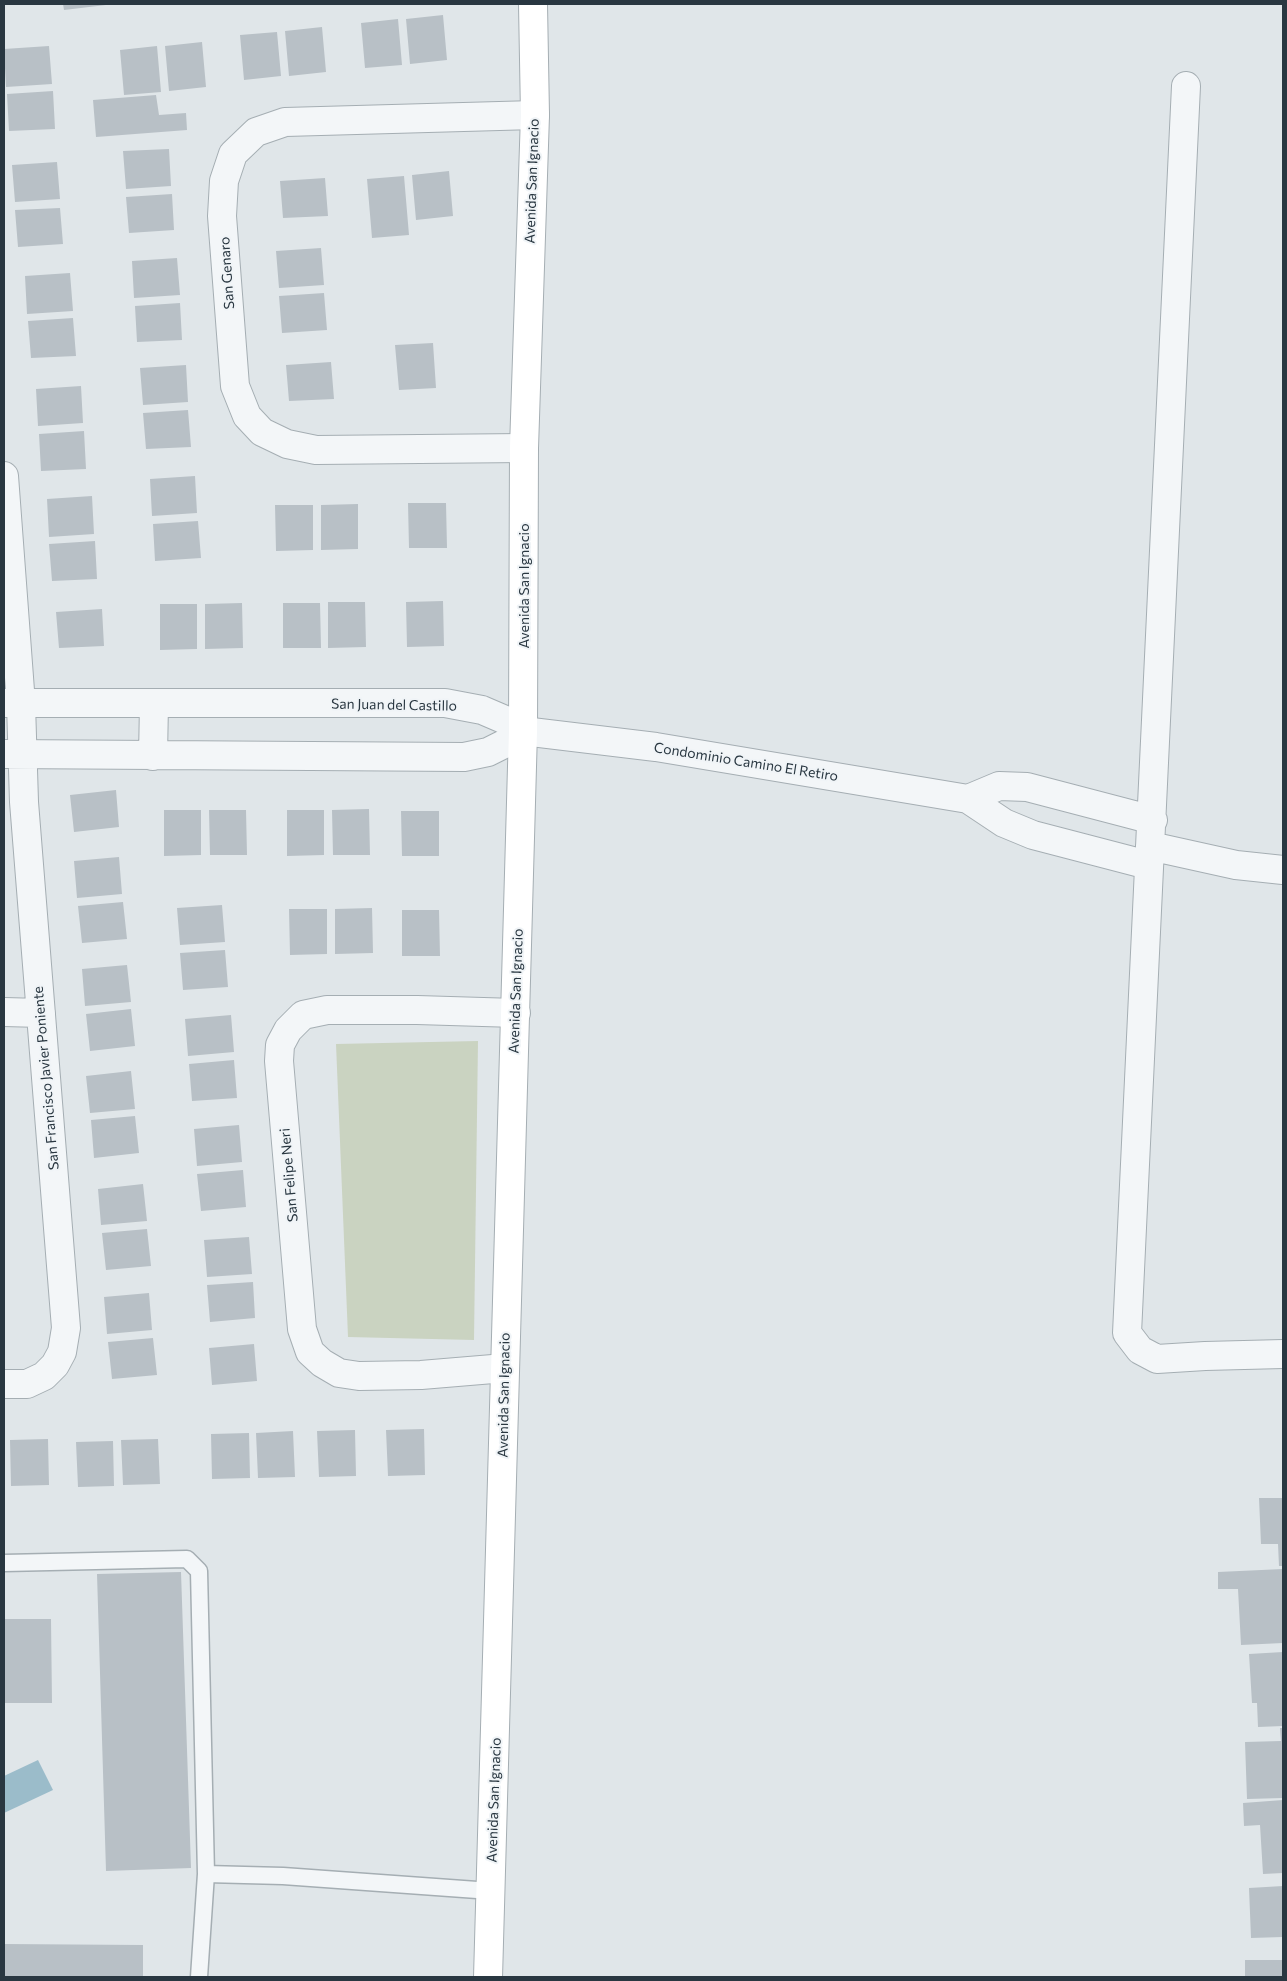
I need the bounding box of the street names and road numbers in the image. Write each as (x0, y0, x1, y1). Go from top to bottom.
street label: Avenida San Ignacio (521, 118, 543, 244)
street label: San Genaro (216, 236, 238, 310)
street label: Avenida San Ignacio (516, 523, 532, 649)
street label: San Juan del Castillo (331, 696, 457, 714)
street label: Condominio Camino El Retiro (653, 739, 839, 785)
street label: Avenida San Ignacio (505, 928, 527, 1054)
street label: San Francisco Javier Poniente (30, 985, 62, 1171)
street label: San Felipe Neri (277, 1127, 301, 1223)
street label: Avenida San Ignacio (495, 1332, 513, 1458)
street label: Avenida San Ignacio (483, 1737, 505, 1863)

